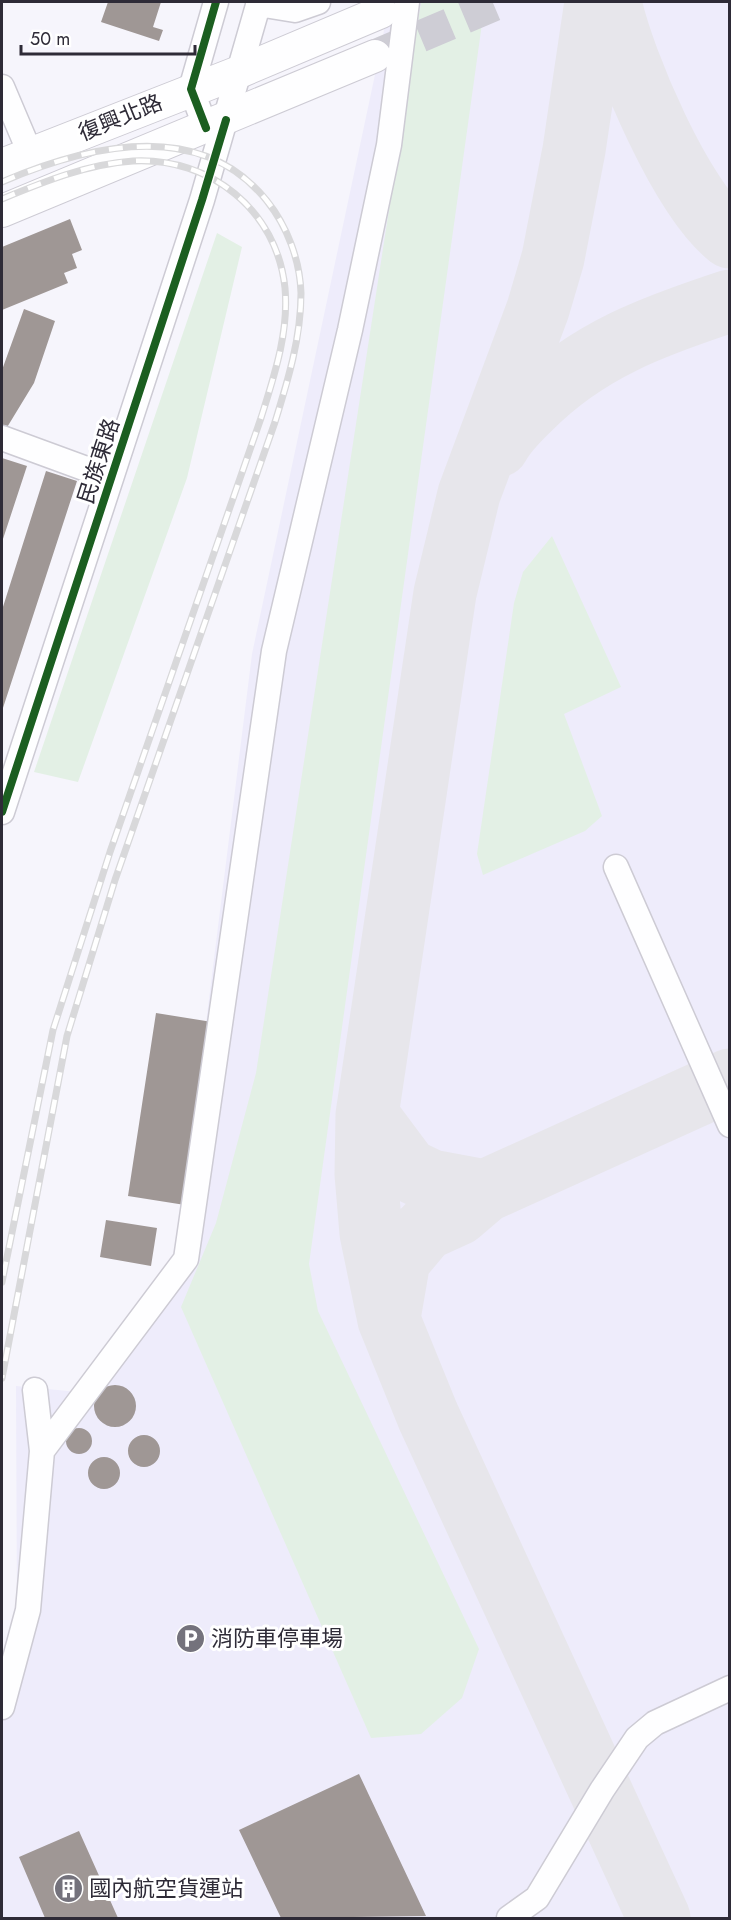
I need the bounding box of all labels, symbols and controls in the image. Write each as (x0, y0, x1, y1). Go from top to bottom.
scale bar (21, 18, 195, 56)
text: 50 m (30, 26, 70, 52)
street label: 復興北路 (73, 86, 167, 148)
street label: 民族東路 (69, 414, 127, 508)
parking icon: 消防車停車場 (174, 1622, 206, 1654)
place label: 消防車停車場 (211, 1622, 343, 1654)
building icon: 國內航空貨運站 (52, 1872, 84, 1904)
place label: 國內航空貨運站 (89, 1872, 243, 1904)

